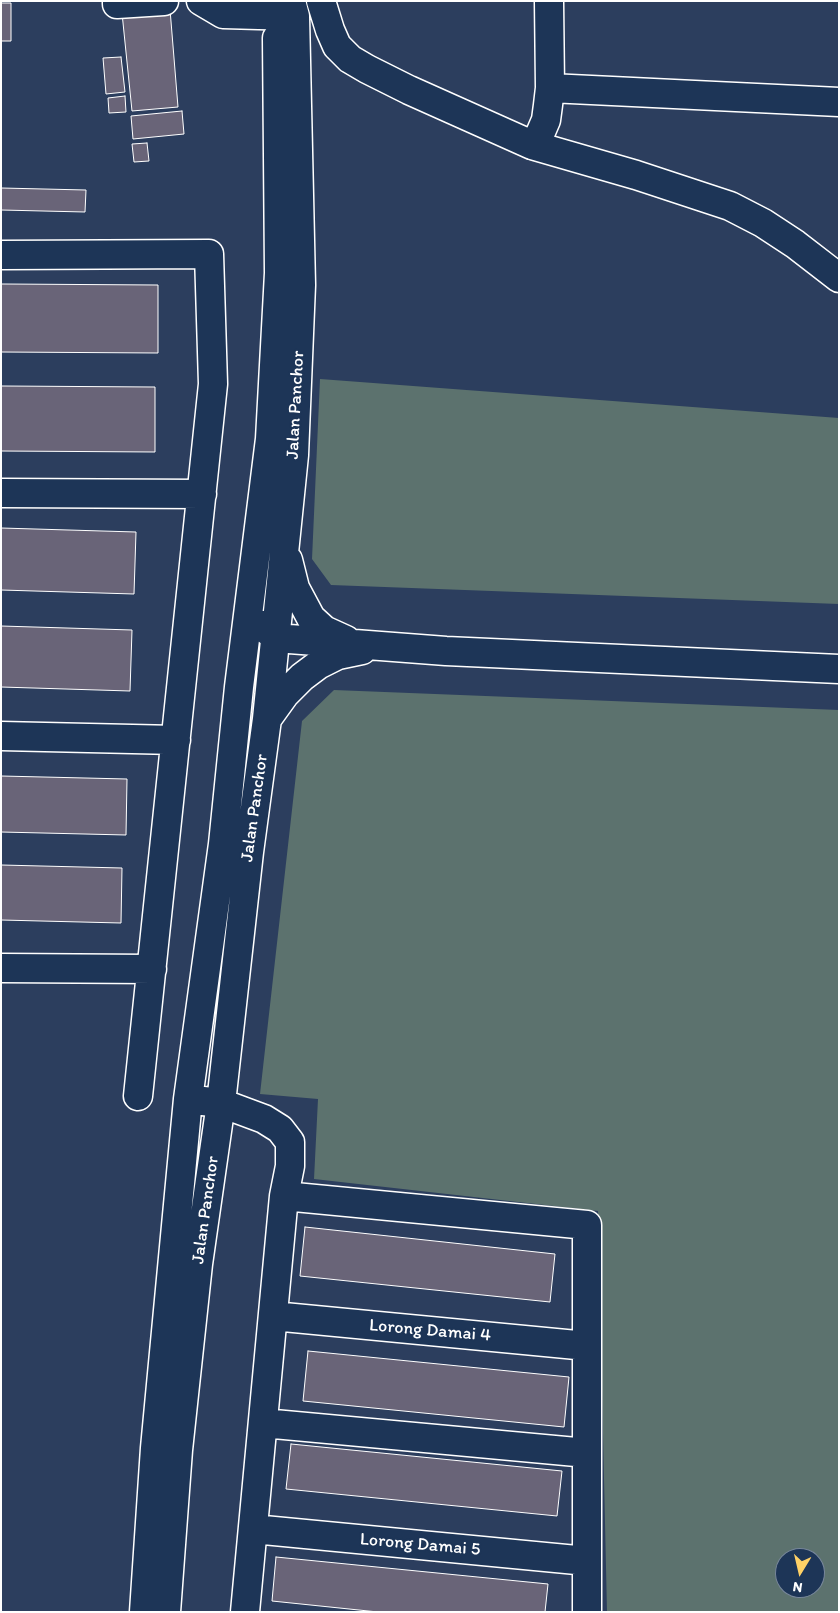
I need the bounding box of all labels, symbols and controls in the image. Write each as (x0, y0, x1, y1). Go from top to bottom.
street label: Jalan Panchor (282, 350, 310, 460)
street label: Jalan Panchor (237, 753, 273, 863)
street label: Jalan Panchor (188, 1155, 224, 1265)
street label: Lorong Damai 4 (368, 1315, 492, 1347)
street label: Lorong Damai 5 (359, 1529, 481, 1561)
north arrow (775, 1548, 825, 1598)
text: N (792, 1578, 804, 1596)

